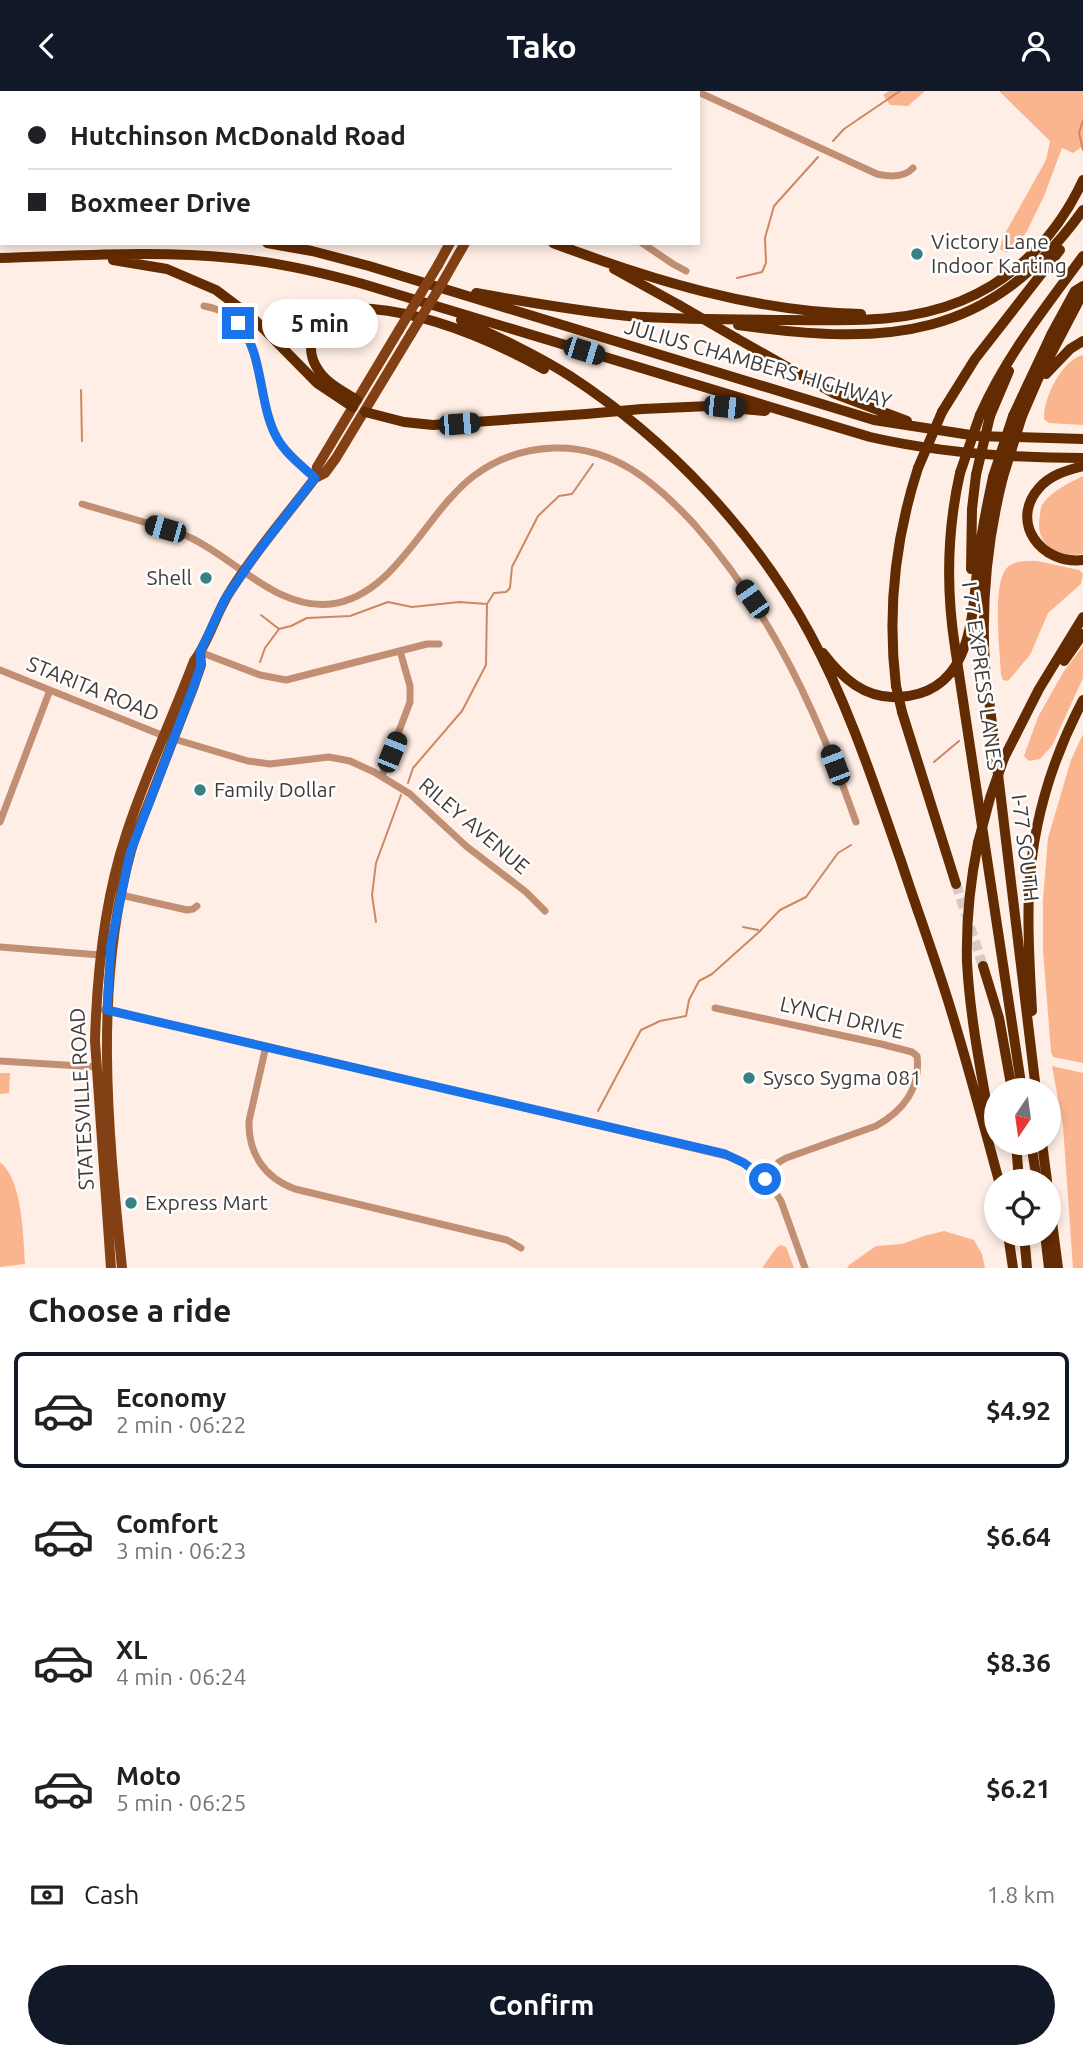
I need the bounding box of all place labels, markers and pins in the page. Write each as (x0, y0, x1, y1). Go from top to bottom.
place label: Victory Lane Indoor Karting (931, 229, 1067, 277)
marker: Victory Lane Indoor Karting (909, 246, 925, 262)
place label: Shell (146, 565, 192, 589)
marker: Shell (198, 570, 214, 586)
place label: Family Dollar (214, 777, 336, 801)
marker: Family Dollar (192, 782, 208, 798)
place label: Sysco Sygma 081 (763, 1065, 922, 1089)
marker: Sysco Sygma 081 (741, 1070, 757, 1086)
place label: Express Mart (145, 1190, 268, 1214)
marker: Express Mart (123, 1195, 139, 1211)

